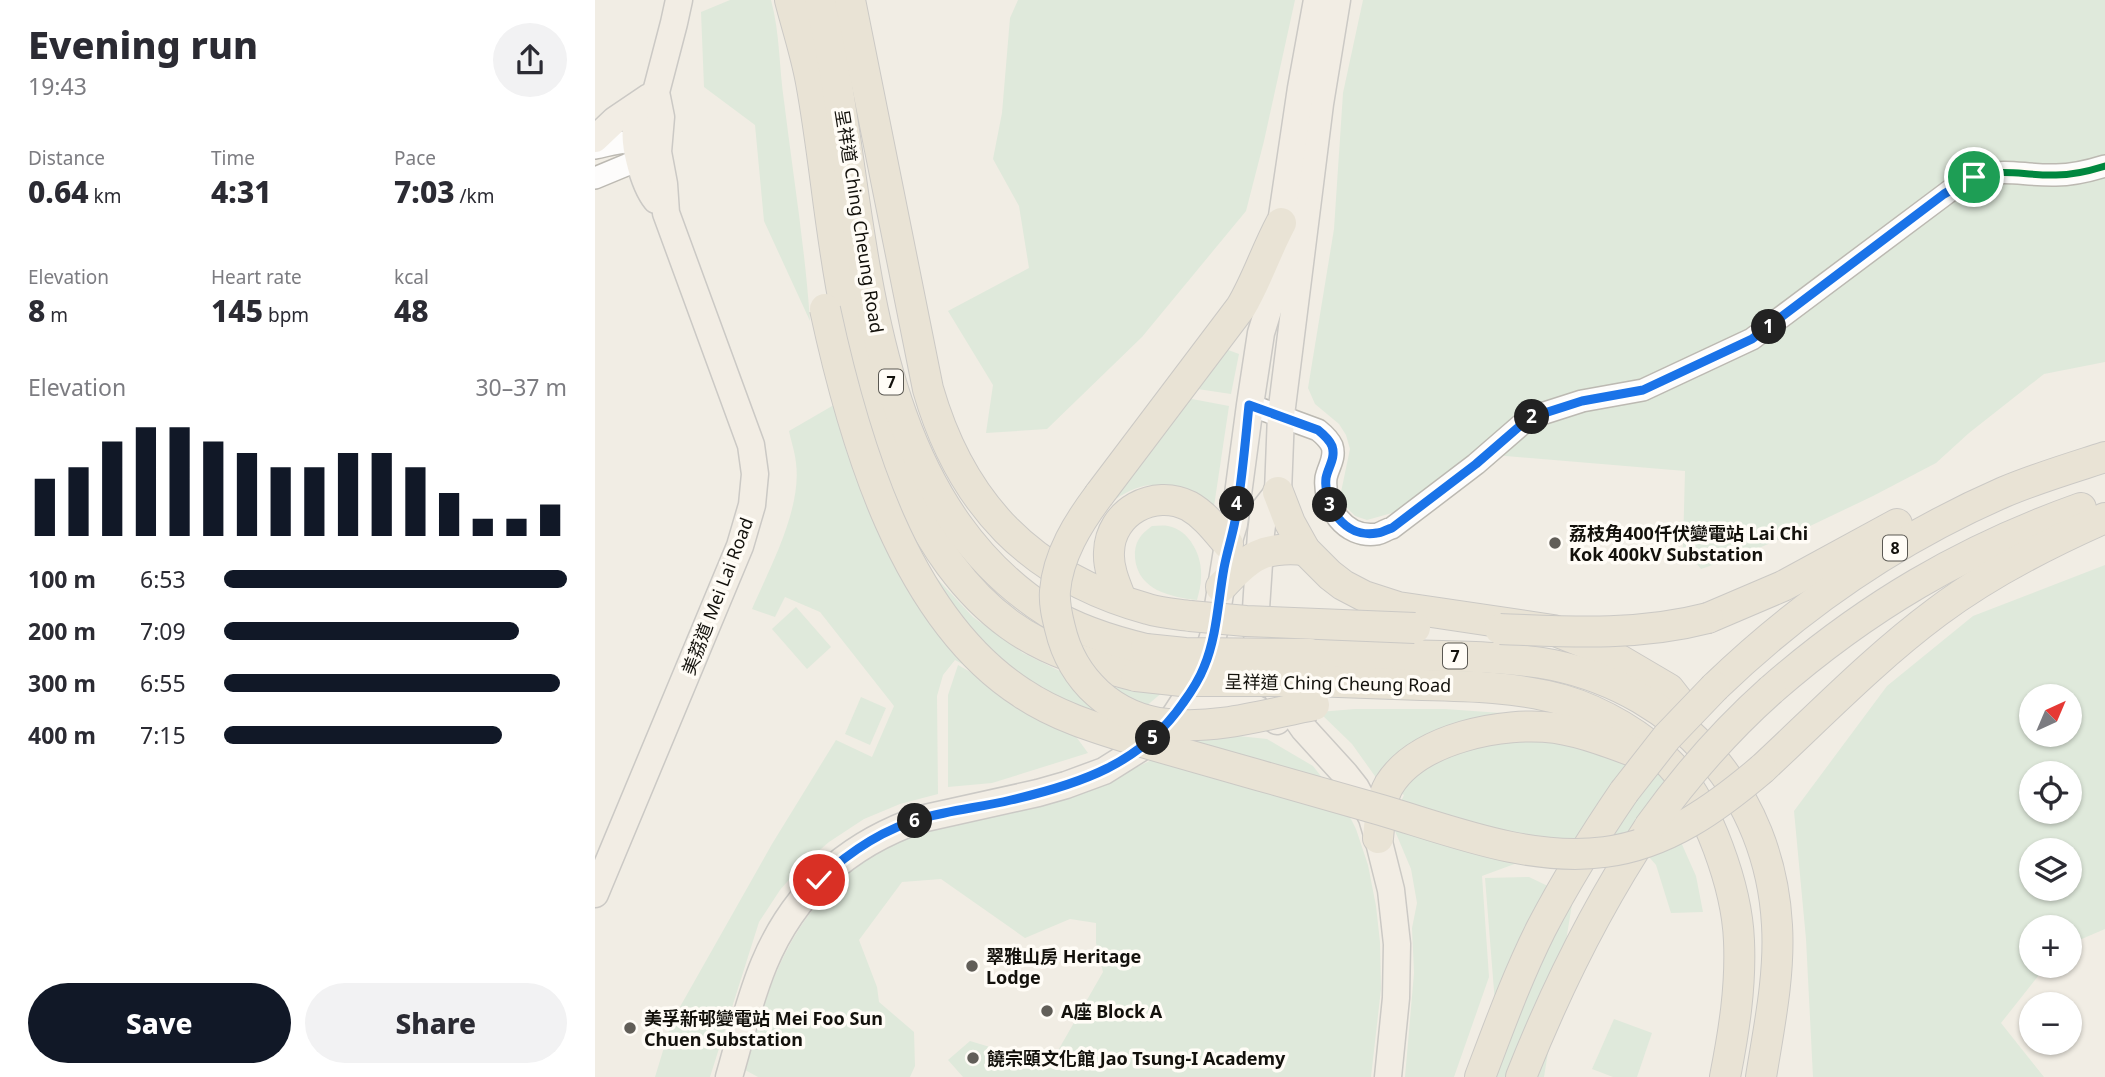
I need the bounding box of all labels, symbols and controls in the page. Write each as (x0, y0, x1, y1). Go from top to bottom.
text: Evening run (28, 18, 258, 70)
button: share (493, 23, 567, 97)
text: 19:43 (28, 70, 87, 102)
street label: 呈祥道 Ching Cheung Road (830, 107, 890, 335)
text: Distance (28, 145, 105, 171)
text: Time (211, 145, 255, 171)
text: Pace (394, 145, 436, 171)
pin (1944, 147, 2004, 207)
icon: arrive (1955, 158, 1993, 196)
text: 0.64 (28, 171, 89, 212)
text: 4:31 (211, 171, 272, 212)
text: 7:03 (394, 171, 455, 212)
text: km (89, 183, 121, 209)
text: /km (455, 183, 495, 209)
text: Elevation (28, 264, 109, 290)
text: Heart rate (211, 264, 302, 290)
text: kcal (394, 264, 429, 290)
text: 8 (28, 290, 45, 331)
text: 145 (211, 290, 263, 331)
text: 48 (394, 290, 429, 331)
text: m (45, 302, 68, 328)
text: bpm (263, 302, 309, 328)
pin: 1 (1751, 310, 1787, 344)
text: 1 (1763, 313, 1774, 339)
road number: 7 (879, 370, 903, 394)
text: Elevation (28, 371, 126, 403)
text: 30–37 m (475, 371, 567, 403)
pin: 2 (1515, 400, 1549, 434)
text: 2 (1526, 403, 1537, 429)
pin: 4 (1219, 486, 1255, 522)
pin: 3 (1313, 488, 1347, 522)
text: 4 (1231, 490, 1242, 516)
text: 3 (1324, 491, 1335, 517)
street label: 美荔道 Mei Lai Road (676, 514, 758, 678)
place label: 荔枝角400仟伏變電站 Lai Chi Kok 400kV Substation (1569, 521, 1808, 566)
marker: 荔枝角400仟伏變電站 Lai Chi Kok 400kV Substation (1547, 535, 1563, 551)
road number: 8 (1883, 536, 1907, 561)
text: 100 m (28, 563, 96, 595)
text: 6:53 (140, 563, 186, 595)
text: 200 m (28, 615, 96, 647)
text: 7:09 (140, 615, 186, 647)
road number: 7 (1443, 643, 1467, 668)
text: 300 m (28, 667, 96, 699)
text: 6:55 (140, 667, 186, 699)
street label: 呈祥道 Ching Cheung Road (1225, 669, 1451, 697)
north arrow (2019, 684, 2083, 747)
map controls (2019, 684, 2082, 1055)
text: 400 m (28, 719, 96, 751)
text: 7:15 (140, 719, 186, 751)
pin: 5 (1135, 720, 1171, 756)
text: 5 (1147, 724, 1158, 750)
button: locate (2019, 761, 2082, 824)
pin: 6 (897, 804, 933, 838)
text: 6 (909, 807, 920, 833)
button: layers (2019, 838, 2082, 901)
pin (789, 850, 849, 910)
icon: check (800, 861, 838, 899)
button: + (2019, 915, 2082, 978)
place label: 翠雅山房 Heritage Lodge (986, 944, 1141, 989)
marker: 翠雅山房 Heritage Lodge (964, 958, 980, 974)
button: Save (28, 983, 291, 1063)
button: Share (305, 983, 567, 1063)
button: − (2019, 992, 2082, 1055)
place label: A座 Block A (1061, 999, 1163, 1023)
marker: A座 Block A (1039, 1003, 1055, 1019)
place label: 美孚新邨變電站 Mei Foo Sun Chuen Substation (644, 1006, 883, 1051)
marker: 美孚新邨變電站 Mei Foo Sun Chuen Substation (622, 1020, 638, 1036)
place label: 饒宗頤文化館 Jao Tsung-I Academy (987, 1046, 1286, 1070)
marker: 饒宗頤文化館 Jao Tsung-I Academy (965, 1050, 981, 1066)

